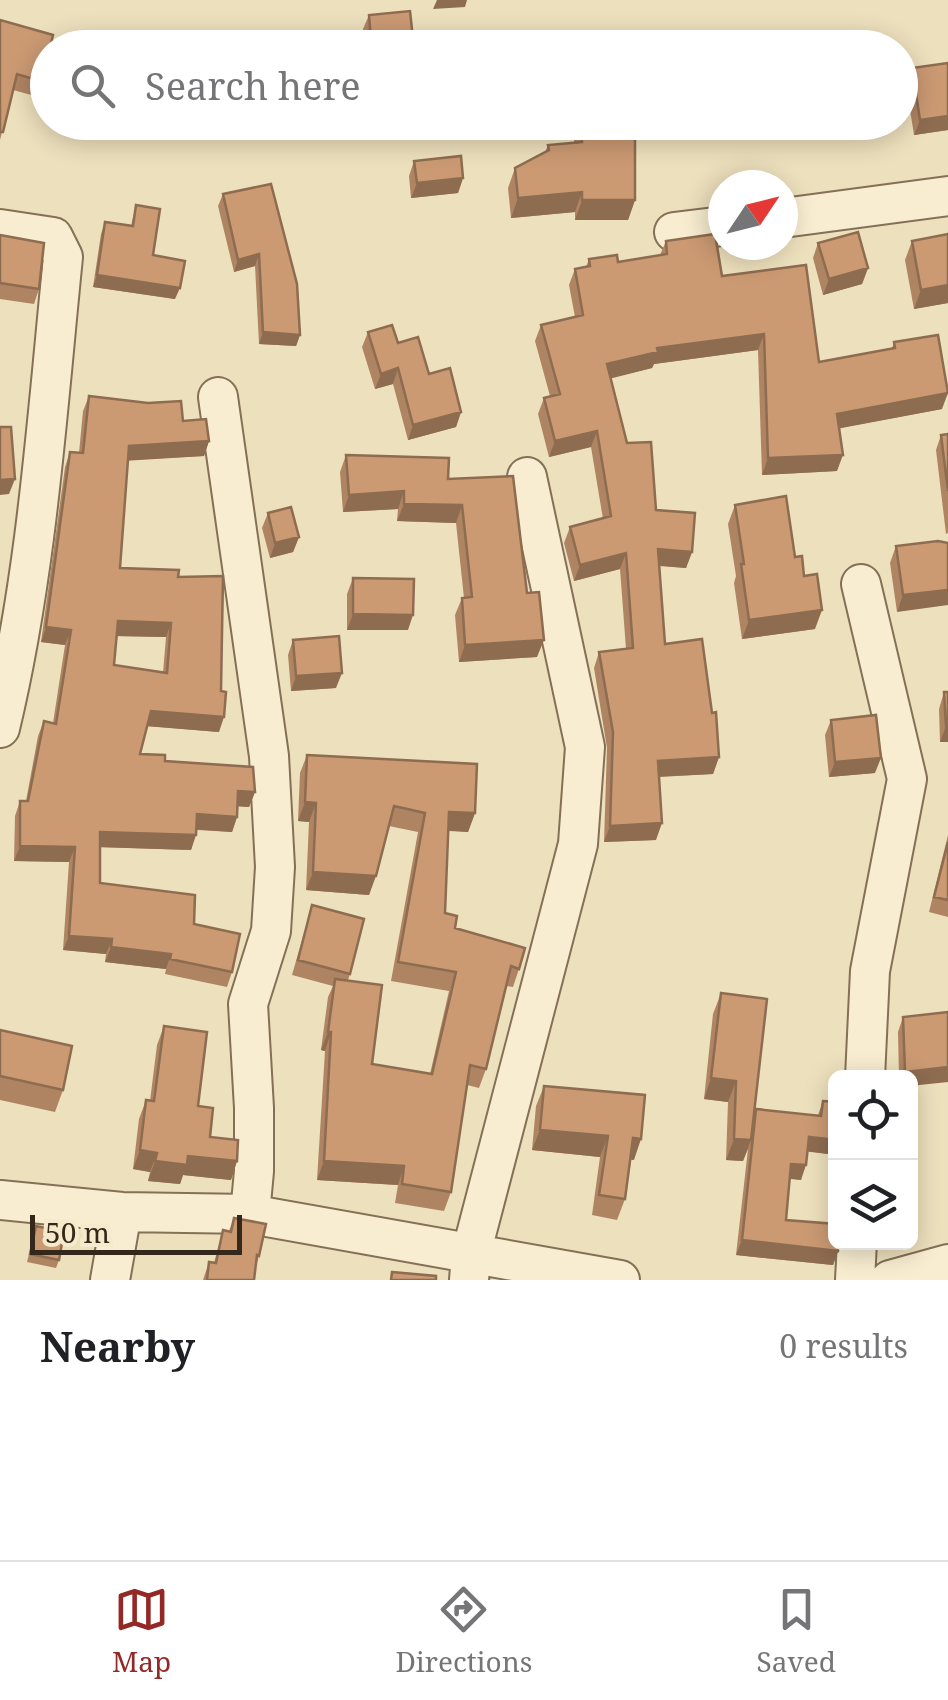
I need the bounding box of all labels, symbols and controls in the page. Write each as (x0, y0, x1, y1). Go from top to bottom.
search box (30, 30, 918, 140)
icon: search (65, 58, 120, 113)
text: Search here (145, 59, 361, 111)
north arrow (708, 170, 798, 260)
map controls (828, 1070, 918, 1250)
button: locate (828, 1070, 918, 1160)
button: layers (828, 1160, 918, 1250)
scale bar (30, 1210, 242, 1254)
text: 50 m (45, 1213, 110, 1251)
text: Nearby (40, 1317, 195, 1374)
text: 0 results (779, 1324, 908, 1367)
tab: Map (112, 1582, 171, 1680)
tab: Directions (395, 1582, 532, 1680)
tab: Saved (757, 1582, 836, 1680)

